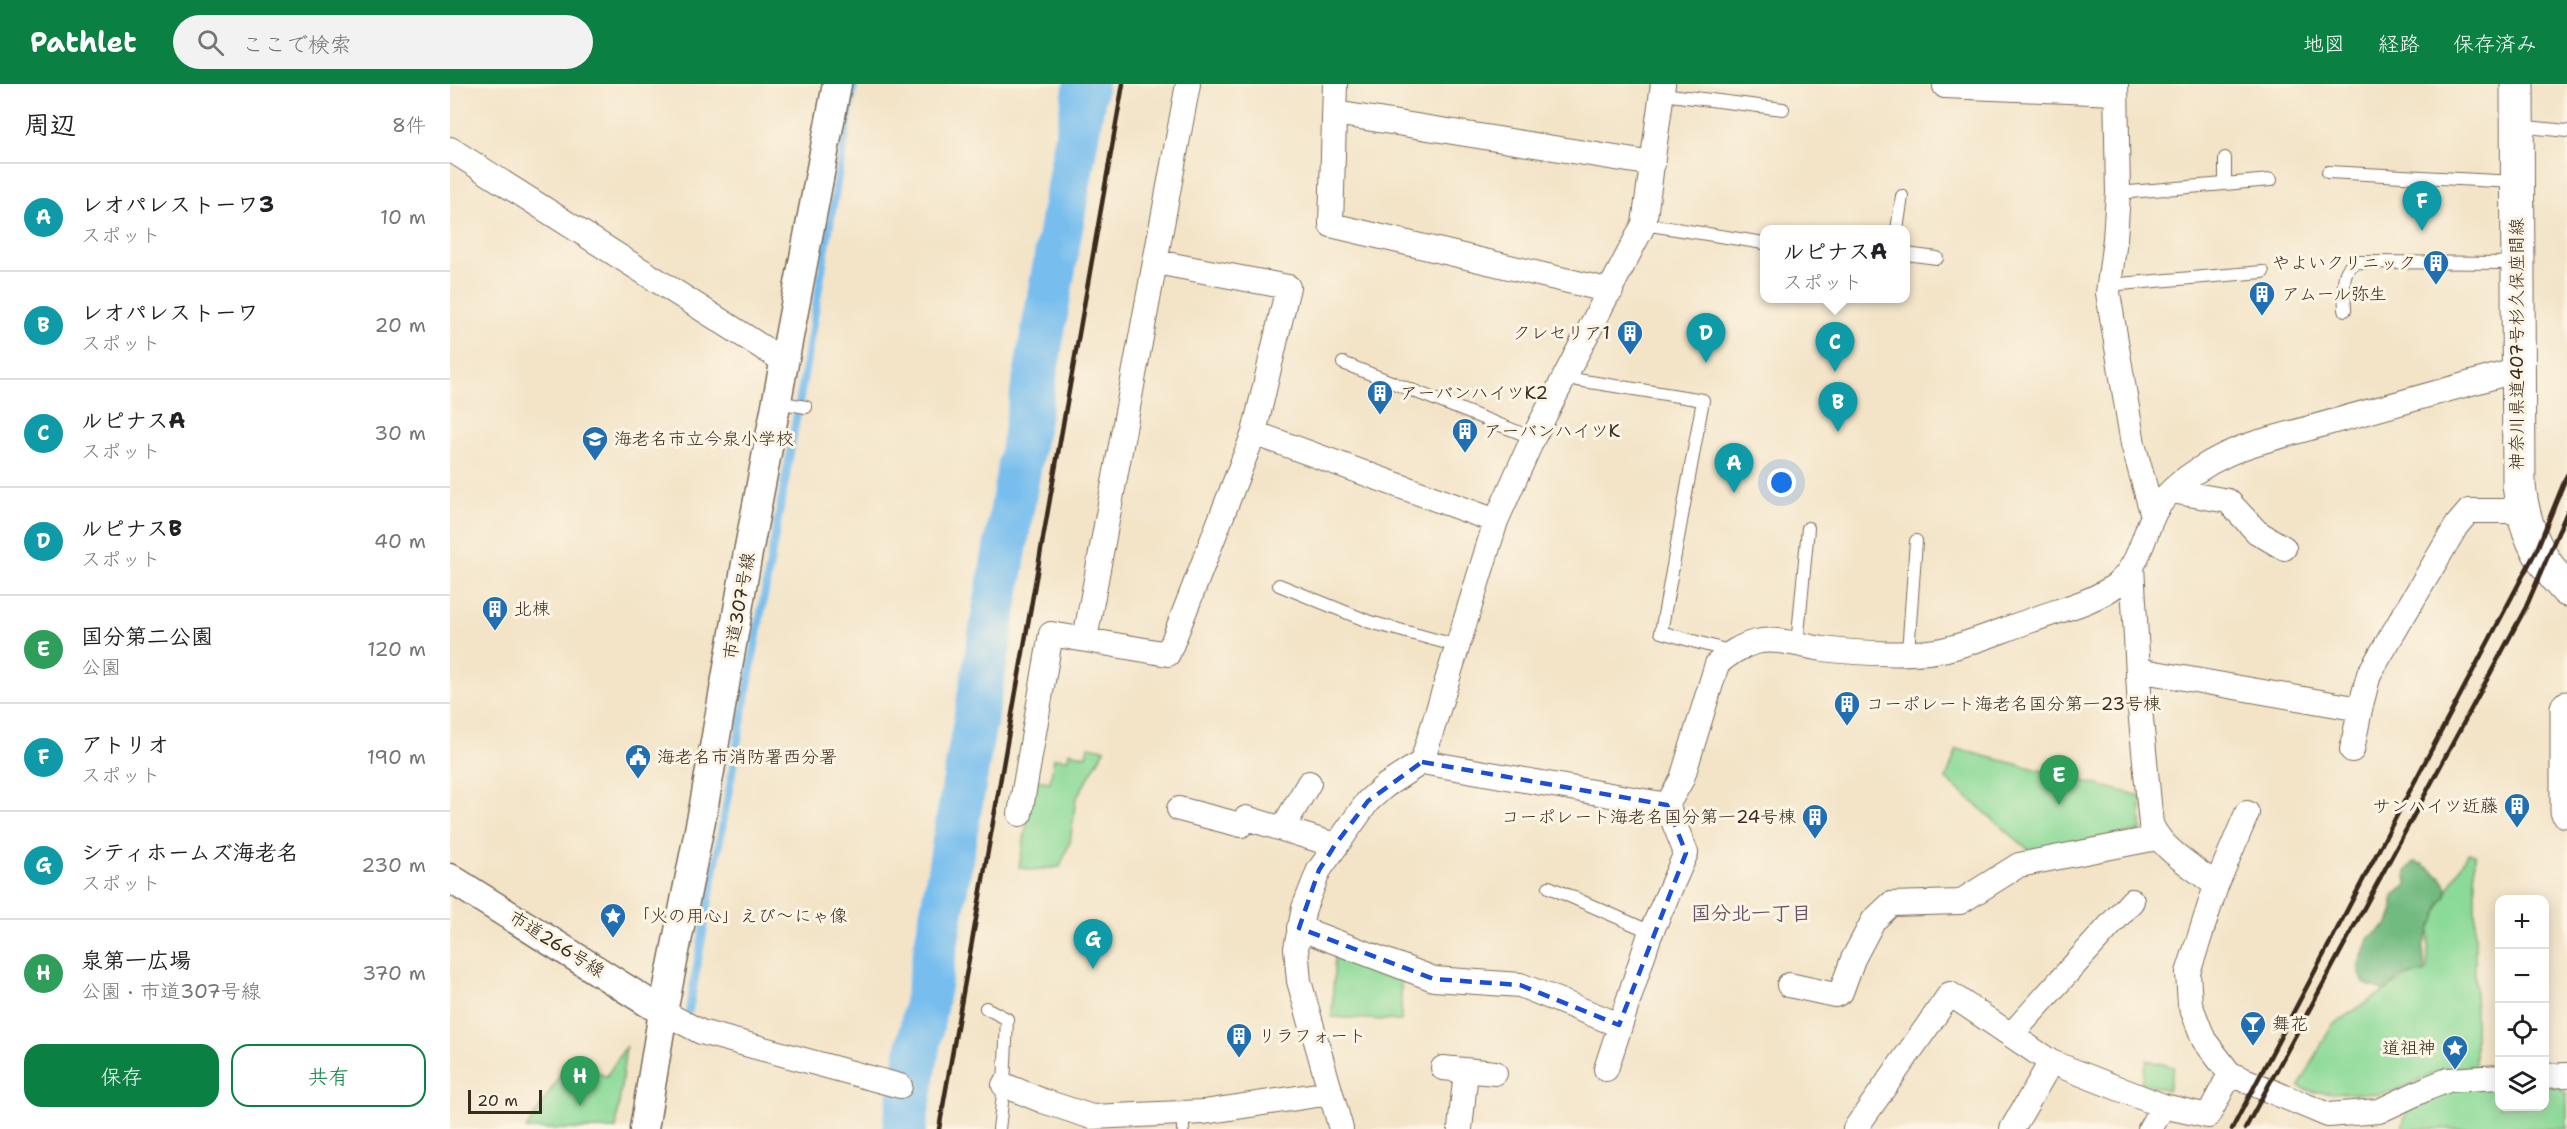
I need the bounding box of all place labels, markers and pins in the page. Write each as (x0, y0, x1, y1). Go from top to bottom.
pin: F (2402, 182, 2442, 231)
building icon: やよいクリニック (2421, 248, 2451, 286)
place label: やよいクリニック (2272, 251, 2416, 275)
building icon: アムール弥生 (2247, 279, 2277, 317)
place label: アムール弥生 (2282, 282, 2387, 306)
pin: D (1686, 314, 1726, 363)
building icon: クレセリア1 (1615, 318, 1645, 356)
place label: クレセリア1 (1512, 321, 1610, 345)
pin: C (1816, 322, 1854, 372)
building icon: アーバンハイツK2 (1365, 378, 1395, 416)
place label: アーバンハイツK2 (1400, 381, 1548, 405)
pin: B (1818, 382, 1858, 432)
building icon: アーバンハイツK (1450, 416, 1480, 454)
place label: アーバンハイツK (1484, 419, 1621, 443)
school or university icon: 海老名市立今泉小学校 (580, 424, 610, 462)
place label: 海老名市立今泉小学校 (614, 427, 794, 451)
pin: A (1714, 444, 1754, 493)
building icon: 北棟 (480, 594, 510, 632)
place label: 北棟 (514, 597, 550, 621)
building icon: コーポレート海老名国分第一23号棟 (1832, 689, 1862, 727)
place label: コーポレート海老名国分第一23号棟 (1866, 692, 2161, 716)
public building icon: 海老名市消防署西分署 (623, 742, 653, 780)
place label: 海老名市消防署西分署 (657, 745, 837, 769)
pin: E (2040, 756, 2078, 805)
building icon: サンハイツ近藤 (2502, 791, 2532, 829)
place label: サンハイツ近藤 (2373, 794, 2498, 818)
building icon: コーポレート海老名国分第一24号棟 (1800, 802, 1830, 840)
place label: コーポレート海老名国分第一24号棟 (1501, 805, 1796, 829)
place icon: 「火の用心」えび～にゃ像 (598, 901, 628, 939)
place label: 「火の用心」えび～にゃ像 (632, 904, 848, 928)
pin: G (1074, 920, 1112, 969)
bar icon: 舞花 (2238, 1009, 2268, 1047)
place label: 舞花 (2272, 1012, 2308, 1036)
building icon: リラフォート (1224, 1021, 1254, 1059)
place label: リラフォート (1258, 1024, 1366, 1048)
place icon: 道祖神 (2440, 1033, 2470, 1071)
place label: 道祖神 (2382, 1036, 2436, 1060)
pin: H (560, 1056, 600, 1106)

